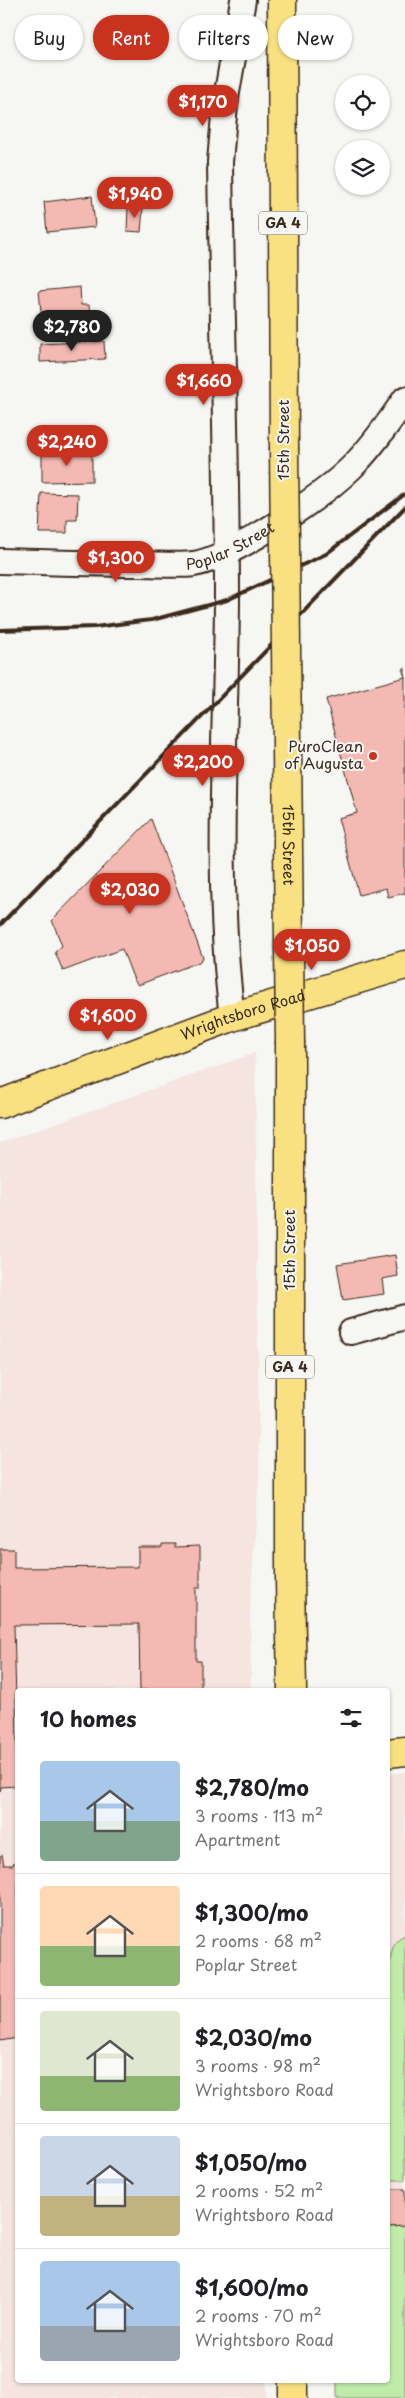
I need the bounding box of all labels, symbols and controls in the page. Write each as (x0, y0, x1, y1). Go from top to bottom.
chip: Buy (15, 15, 83, 60)
chip: Rent (93, 15, 169, 60)
chip: Filters (179, 15, 268, 60)
chip: New (278, 15, 352, 60)
map controls (335, 75, 390, 195)
button: locate (335, 75, 390, 130)
pin: $1,170 (162, 84, 244, 127)
text: $1,170 (179, 89, 227, 113)
button: layers (335, 140, 390, 195)
pin: $1,940 (94, 176, 176, 219)
text: $1,940 (108, 181, 162, 205)
road number: GA 4 (259, 212, 307, 234)
pin: $2,780 (31, 310, 113, 352)
text: $2,780 (44, 314, 100, 338)
pin: $1,660 (163, 364, 245, 406)
text: $1,660 (176, 368, 232, 392)
street label: 15th Street (271, 400, 294, 480)
pin: $2,240 (26, 424, 108, 467)
text: $2,240 (38, 429, 96, 453)
street label: Poplar Street (185, 515, 278, 575)
pin: $1,300 (75, 540, 157, 583)
text: $1,300 (88, 545, 144, 569)
place label: PuroClean of Augusta (284, 734, 364, 774)
pin: $2,200 (162, 744, 244, 787)
text: $2,200 (173, 749, 233, 773)
marker: PuroClean of Augusta (367, 750, 379, 762)
street label: 15th Street (278, 804, 301, 886)
pin: $2,030 (89, 872, 171, 915)
text: $2,030 (101, 877, 160, 901)
pin: $1,050 (271, 928, 353, 971)
text: $1,050 (284, 933, 340, 957)
street label: Wrightsboro Road (177, 983, 308, 1045)
pin: $1,600 (67, 998, 149, 1041)
text: $1,600 (80, 1003, 136, 1027)
street label: 15th Street (277, 1210, 300, 1290)
road number: GA 4 (266, 1355, 314, 1378)
text: 10 homes (40, 1702, 137, 1734)
icon: filters (337, 1704, 365, 1732)
text: $2,780/mo (195, 1771, 309, 1803)
icon: home (80, 1781, 140, 1841)
text: 3 rooms · 113 m² (195, 1803, 323, 1827)
text: Apartment (195, 1827, 280, 1851)
text: $1,300/mo (195, 1896, 308, 1928)
icon: home (80, 1906, 140, 1966)
text: 2 rooms · 68 m² (195, 1928, 322, 1952)
text: Poplar Street (195, 1952, 297, 1976)
text: $2,030/mo (195, 2021, 312, 2053)
icon: home (80, 2031, 140, 2091)
text: 3 rooms · 98 m² (195, 2053, 321, 2077)
text: Wrightsboro Road (195, 2077, 334, 2101)
text: $1,050/mo (195, 2146, 307, 2178)
icon: home (80, 2156, 140, 2216)
text: 2 rooms · 52 m² (195, 2178, 323, 2202)
text: Wrightsboro Road (195, 2202, 334, 2226)
text: $1,600/mo (195, 2271, 308, 2303)
icon: home (80, 2281, 140, 2341)
text: 2 rooms · 70 m² (195, 2303, 322, 2327)
text: Wrightsboro Road (195, 2327, 334, 2351)

